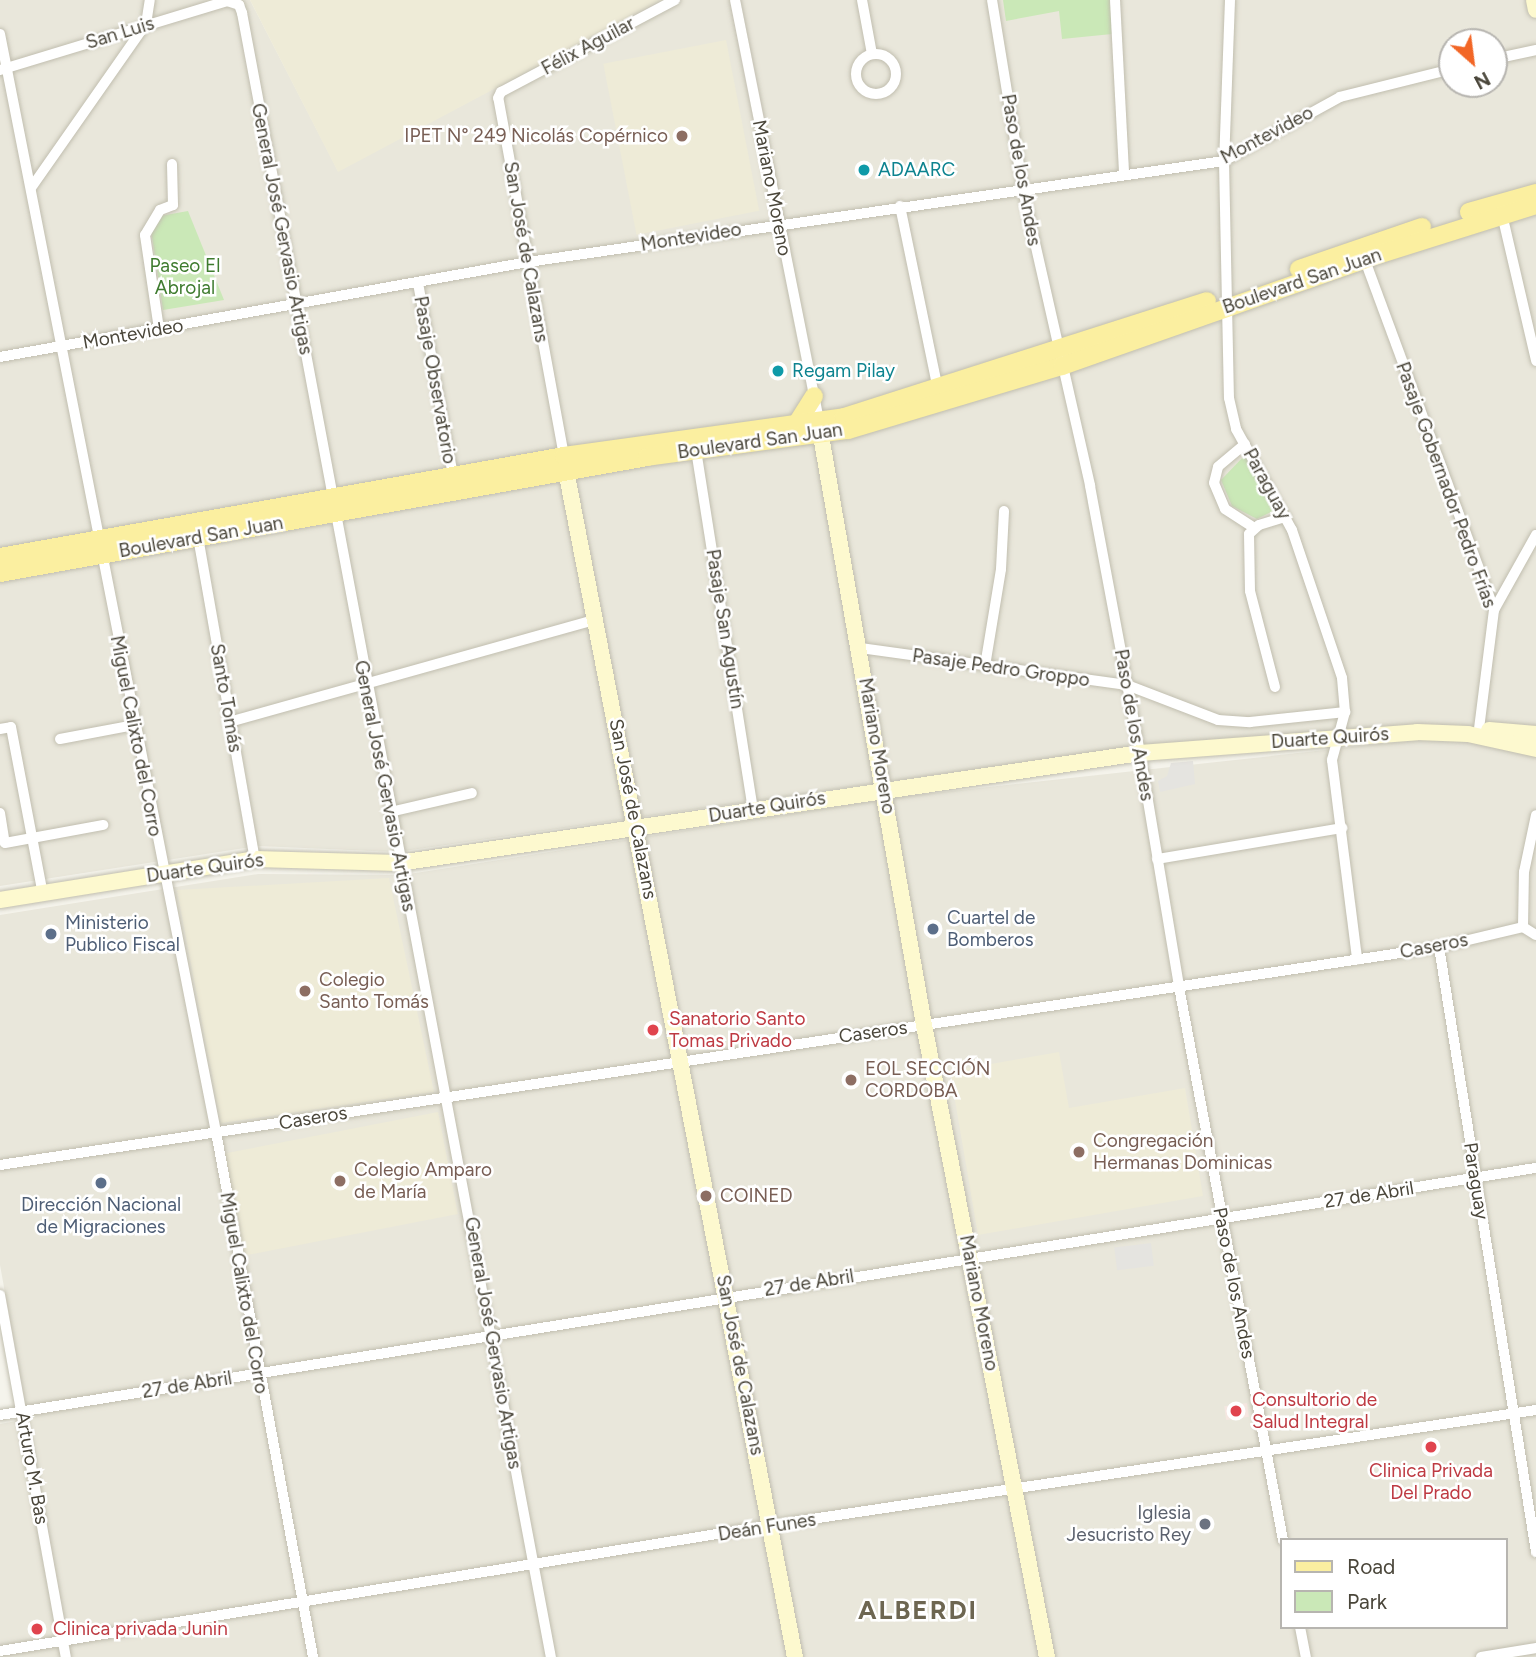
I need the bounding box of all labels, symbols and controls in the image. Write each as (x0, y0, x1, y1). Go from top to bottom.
street label: San Luis (83, 12, 157, 54)
street label: Félix Aguilar (538, 12, 638, 80)
north arrow (1438, 28, 1508, 98)
text: N (1470, 67, 1494, 94)
street label: Paso de los Andes (996, 92, 1046, 248)
street label: General José Gervasio Artigas (246, 101, 318, 357)
street label: Montevideo (1217, 101, 1317, 169)
street label: Mariano Moreno (748, 118, 796, 258)
place label: IPET N° 249 Nicolás Copérnico (404, 125, 668, 147)
marker: IPET N° 249 Nicolás Copérnico (674, 128, 690, 144)
place label: ADAARC (878, 159, 955, 181)
street label: San José de Calazans (499, 160, 553, 344)
marker: ADAARC (856, 162, 872, 178)
street label: Montevideo (639, 218, 743, 256)
street label: Boulevard San Juan (1220, 243, 1384, 319)
park label: Paseo El Abrojal (150, 255, 220, 299)
street label: Pasaje Observatorio (409, 294, 461, 466)
street label: Montevideo (81, 314, 185, 354)
street label: Pasaje Gobernador Pedro Frías (1391, 359, 1501, 611)
place label: Regam Pilay (792, 360, 895, 382)
marker: Regam Pilay (770, 363, 786, 379)
street label: Boulevard San Juan (676, 418, 844, 464)
street label: Paraguay (1238, 444, 1296, 524)
street label: Boulevard San Juan (117, 511, 285, 563)
street label: Pasaje San Agustín (701, 548, 749, 710)
street label: Miguel Calixto del Corro (105, 634, 167, 838)
street label: Santo Tomás (205, 642, 247, 754)
street label: Pasaje Pedro Groppo (911, 644, 1091, 692)
street label: Paso de los Andes (1109, 647, 1159, 803)
street label: General José Gervasio Artigas (349, 658, 421, 914)
street label: Mariano Moreno (854, 676, 900, 816)
street label: San José de Calazans (604, 717, 662, 901)
street label: Duarte Quirós (1270, 723, 1390, 753)
street label: Duarte Quirós (707, 787, 827, 827)
street label: Duarte Quirós (145, 848, 265, 888)
place label: Cuartel de Bomberos (947, 907, 1035, 951)
place label: Ministerio Publico Fiscal (65, 912, 180, 956)
marker: Cuartel de Bomberos (925, 921, 941, 937)
marker: Ministerio Publico Fiscal (43, 926, 59, 942)
street label: Caseros (1398, 928, 1470, 964)
place label: Colegio Santo Tomás (319, 969, 429, 1013)
marker: Colegio Santo Tomás (297, 983, 313, 999)
place label: Sanatorio Santo Tomas Privado (669, 1008, 805, 1052)
street label: Caseros (837, 1016, 909, 1048)
marker: Sanatorio Santo Tomas Privado (643, 1020, 663, 1040)
place label: EOL SECCIÓN CORDOBA (865, 1058, 990, 1102)
marker: EOL SECCIÓN CORDOBA (843, 1072, 859, 1088)
street label: Caseros (277, 1101, 349, 1135)
place label: Congregación Hermanas Dominicas (1093, 1130, 1272, 1174)
street label: Paraguay (1459, 1141, 1493, 1221)
marker: Congregación Hermanas Dominicas (1071, 1144, 1087, 1160)
place label: Colegio Amparo de María (354, 1159, 492, 1203)
marker: Colegio Amparo de María (332, 1173, 348, 1189)
marker: Dirección Nacional de Migraciones (93, 1175, 109, 1191)
street label: 27 de Abril (1322, 1177, 1416, 1213)
place label: COINED (720, 1185, 793, 1207)
marker: COINED (698, 1188, 714, 1204)
street label: Miguel Calixto del Corro (215, 1190, 273, 1396)
place label: Dirección Nacional de Migraciones (21, 1194, 181, 1238)
street label: Paso de los Andes (1208, 1205, 1260, 1361)
street label: General José Gervasio Artigas (460, 1215, 526, 1471)
street label: Mariano Moreno (955, 1233, 1003, 1373)
street label: 27 de Abril (762, 1265, 856, 1301)
street label: San José de Calazans (711, 1273, 769, 1457)
street label: 27 de Abril (140, 1367, 234, 1403)
place label: Consultorio de Salud Integral (1252, 1389, 1377, 1433)
marker: Consultorio de Salud Integral (1226, 1401, 1246, 1421)
street label: Arturo M. Bas (11, 1410, 53, 1526)
marker: Clinica Privada Del Prado (1421, 1437, 1441, 1457)
place label: Clinica Privada Del Prado (1369, 1460, 1493, 1504)
place label: Iglesia Jesucristo Rey (1067, 1502, 1191, 1546)
street label: Deán Funes (716, 1508, 818, 1546)
marker: Iglesia Jesucristo Rey (1197, 1516, 1213, 1532)
legend (1280, 1538, 1508, 1629)
text: Road (1347, 1554, 1395, 1579)
text: Park (1347, 1589, 1387, 1614)
district label: ALBERDI (859, 1595, 977, 1627)
place label: Clinica privada Junin (53, 1618, 228, 1640)
marker: Clinica privada Junin (27, 1619, 47, 1639)

